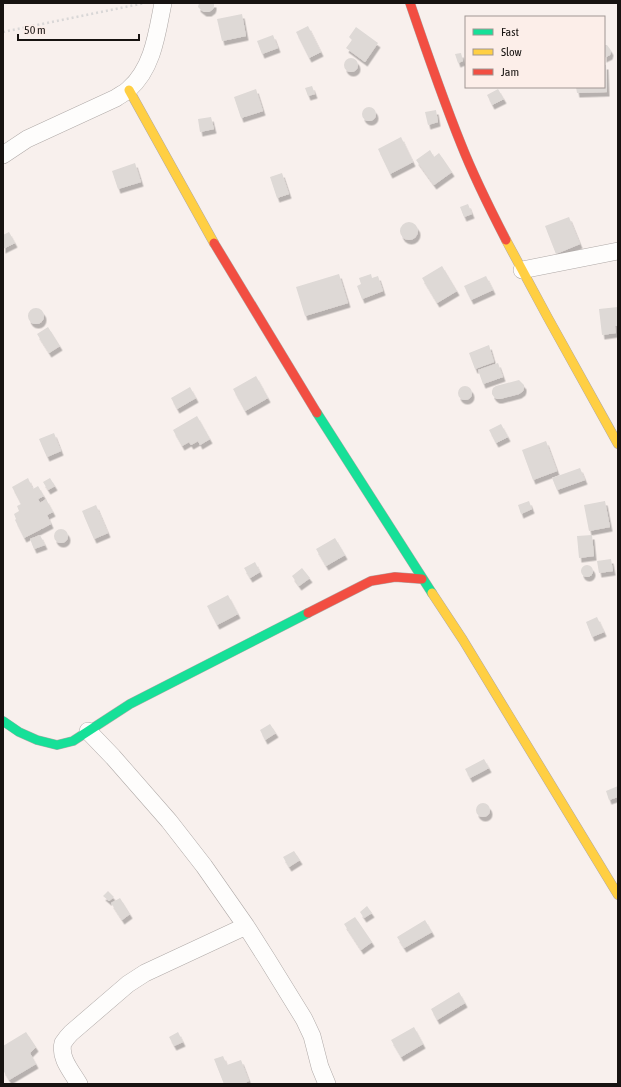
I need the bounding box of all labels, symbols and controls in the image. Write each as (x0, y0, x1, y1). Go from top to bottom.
scale bar (18, 16, 139, 42)
legend (465, 16, 605, 88)
text: 50 m (24, 23, 46, 37)
text: Fast (501, 25, 519, 39)
text: Slow (501, 45, 522, 59)
text: Jam (501, 65, 519, 79)

